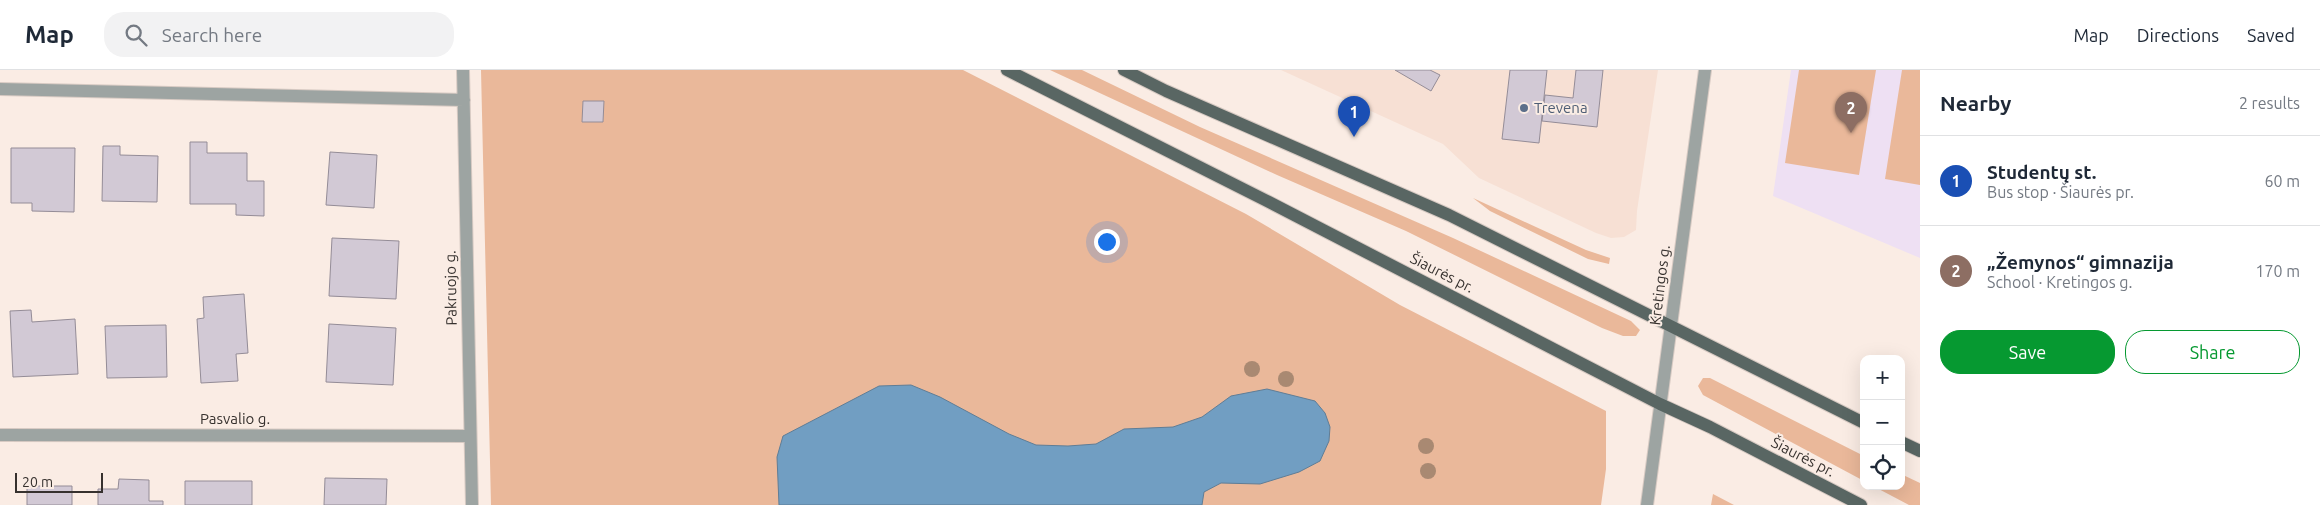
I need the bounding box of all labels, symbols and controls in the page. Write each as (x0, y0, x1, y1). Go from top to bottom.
search box (104, 12, 454, 57)
text: Map (25, 21, 74, 48)
icon: search (122, 21, 150, 49)
text: Search here (162, 24, 262, 46)
text: Map (2073, 25, 2109, 45)
text: Directions (2137, 25, 2219, 45)
text: Saved (2247, 25, 2295, 45)
text: Nearby (1940, 91, 2011, 115)
pin: 2 (1835, 92, 1867, 133)
text: 2 results (2239, 94, 2300, 112)
pin: 1 (1338, 96, 1370, 137)
place label: Trevena (1534, 99, 1588, 116)
marker: Trevena (1518, 102, 1530, 114)
text: Studentų st. (1987, 161, 2096, 183)
text: 1 (1951, 172, 1961, 190)
text: 60 m (2264, 172, 2300, 190)
text: Bus stop · Šiaurės pr. (1987, 183, 2134, 201)
your location (1094, 229, 1120, 255)
street label: Kretingos g. (1646, 244, 1673, 326)
street label: Šiaurės pr. (1408, 249, 1477, 296)
street label: Pakruojo g. (441, 250, 460, 326)
text: „Žemynos“ gimnazija (1987, 251, 2174, 273)
text: 2 (1951, 262, 1961, 280)
text: 170 m (2255, 262, 2300, 280)
text: School · Kretingos g. (1987, 273, 2132, 291)
button: Save (1940, 330, 2115, 374)
button: Share (2125, 330, 2300, 374)
map controls (1860, 355, 1905, 490)
button: + (1860, 355, 1905, 400)
button: − (1860, 400, 1905, 445)
street label: Pasvalio g. (200, 410, 270, 427)
street label: Šiaurės pr. (1769, 433, 1838, 480)
button: locate (1860, 445, 1905, 490)
scale bar (15, 470, 102, 493)
text: 20 m (22, 474, 53, 490)

